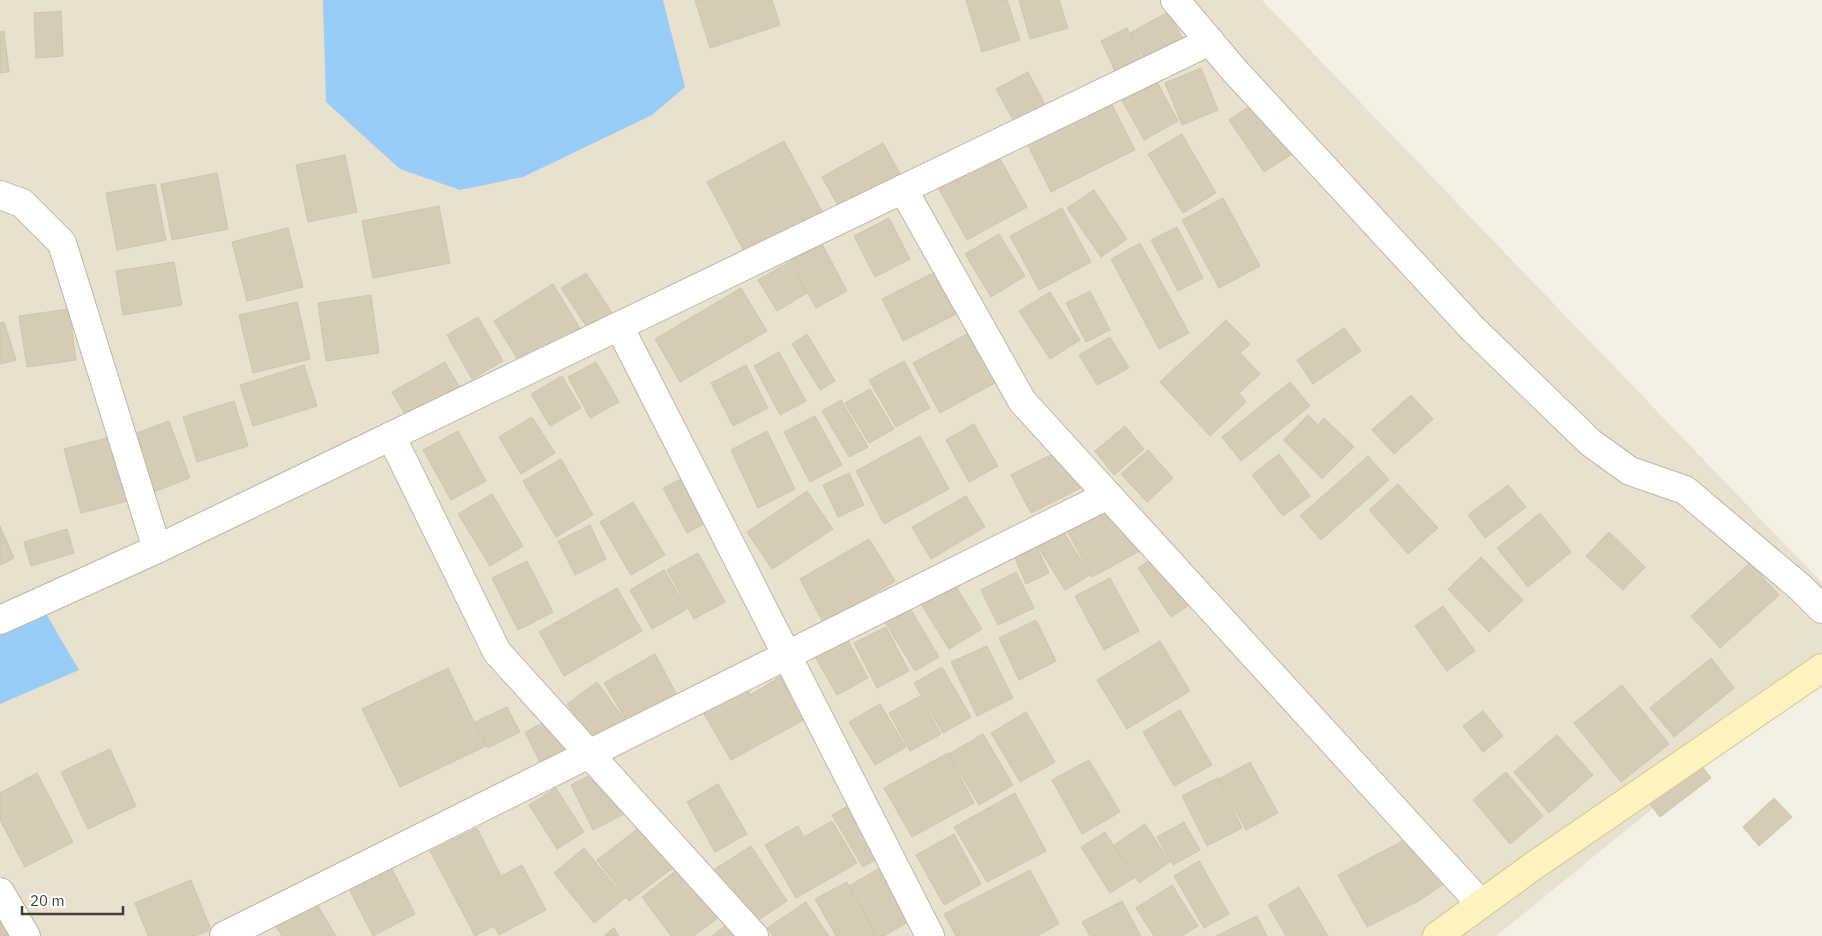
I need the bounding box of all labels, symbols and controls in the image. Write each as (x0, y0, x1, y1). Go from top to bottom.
scale bar (22, 884, 124, 916)
text: 20 m (30, 891, 65, 910)

